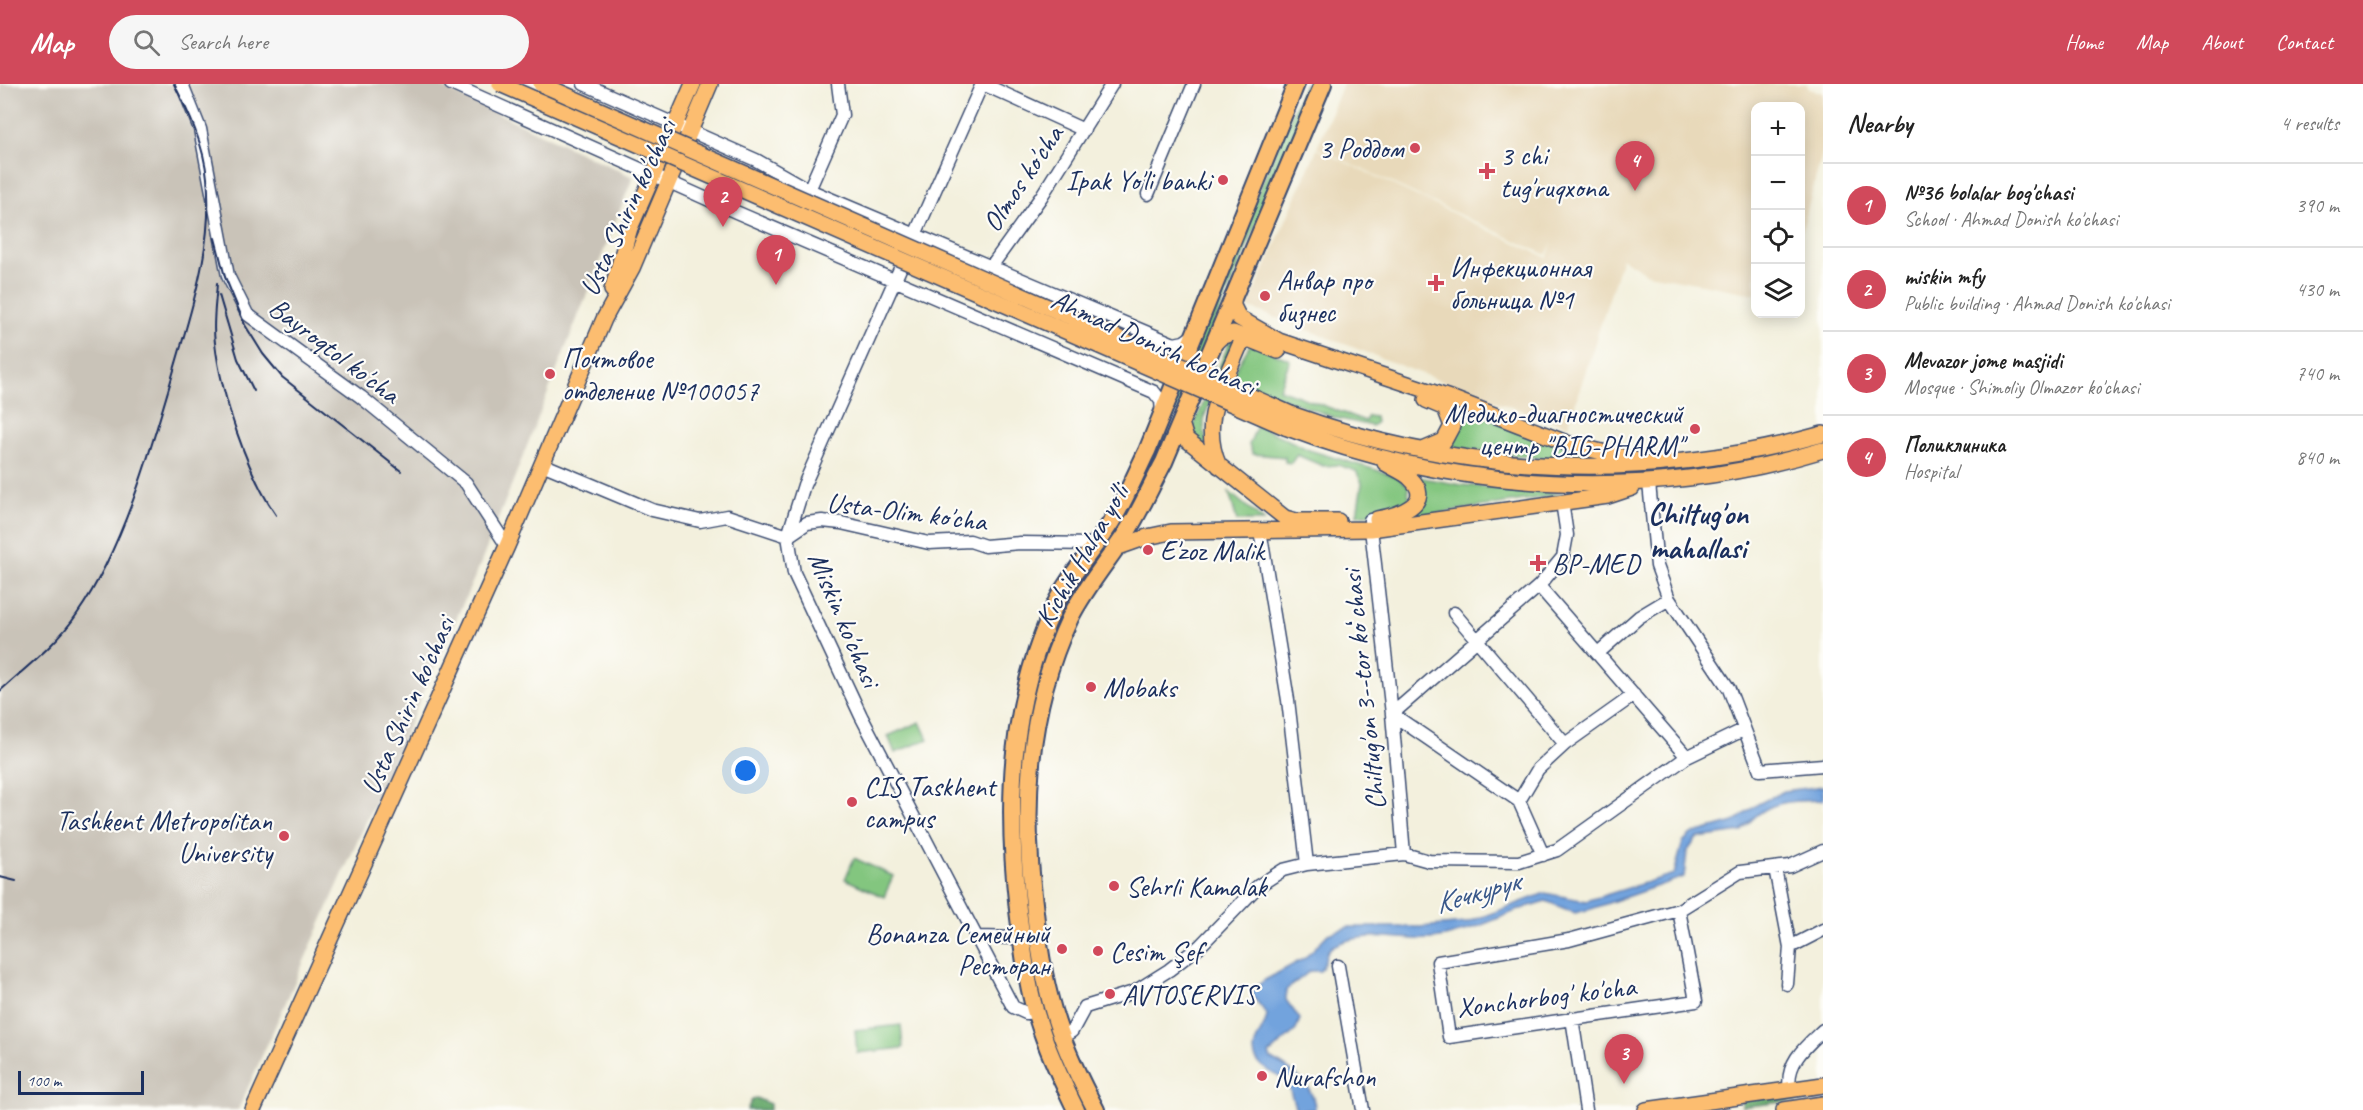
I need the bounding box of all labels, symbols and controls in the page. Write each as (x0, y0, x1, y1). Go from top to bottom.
search box (109, 15, 529, 69)
text: Map (30, 25, 73, 60)
icon: search (130, 26, 163, 59)
text: Search here (178, 28, 268, 56)
text: Home (2065, 29, 2103, 55)
text: Map (2136, 29, 2168, 55)
text: About (2201, 29, 2243, 55)
text: Contact (2276, 29, 2333, 55)
map controls (1751, 102, 1805, 318)
button: + (1751, 102, 1805, 156)
text: Nearby (1847, 107, 1912, 140)
street label: Usta Shirin ko'chasi (571, 110, 685, 301)
text: 4 results (2280, 111, 2339, 136)
street label: Olmos ko'cha (974, 117, 1072, 238)
place label: 3 Роддом (1319, 131, 1405, 166)
place label: 3 chi tug'ruqxona (1500, 138, 1610, 205)
marker: 3 Роддом (1408, 141, 1422, 155)
pin: 4 (1616, 141, 1654, 191)
button: − (1751, 156, 1805, 210)
marker: 3 chi tug'ruqxona (1478, 162, 1496, 180)
place label: Ipak Yo'li banki (1066, 163, 1215, 198)
marker: Ipak Yo'li banki (1216, 173, 1230, 187)
pin: 2 (704, 178, 742, 227)
text: №36 bolalar bog'chasi (1904, 179, 2073, 207)
text: 1 (1862, 193, 1871, 218)
text: 390 m (2296, 193, 2339, 218)
text: School · Ahmad Donish ko'chasi (1904, 207, 2118, 232)
button: locate (1751, 210, 1805, 264)
pin: 1 (756, 236, 796, 285)
place label: Инфекционная больница №1 (1450, 250, 1593, 317)
place label: Анвар про бизнес (1277, 263, 1375, 330)
text: miskin mfy (1904, 263, 1984, 291)
button: layers (1751, 264, 1805, 318)
marker: Инфекционная больница №1 (1427, 274, 1445, 292)
text: 2 (1862, 277, 1871, 302)
text: 430 m (2296, 277, 2339, 302)
street label: Ahmad Donish ko'chasi (1046, 282, 1265, 405)
marker: Анвар про бизнес (1258, 289, 1272, 303)
street label: Bayroqtol ko'cha (262, 290, 409, 412)
text: Public building · Ahmad Donish ko'chasi (1904, 291, 2170, 316)
place label: Почтовое отделение №100057 (562, 341, 760, 408)
text: Mevazor jome masjidi (1904, 347, 2062, 375)
text: 3 (1862, 361, 1871, 386)
text: 740 m (2296, 361, 2339, 386)
marker: Почтовое отделение №100057 (543, 367, 557, 381)
text: Mosque · Shimoliy Olmazor ko'chasi (1904, 375, 2139, 400)
place label: Медико-диагностический центр "BIG-PHARM" (1445, 396, 1688, 463)
marker: Медико-диагностический центр "BIG-PHARM" (1688, 422, 1702, 436)
text: Поликлиника (1904, 431, 2006, 459)
text: 4 (1862, 445, 1871, 470)
text: 840 m (2296, 445, 2339, 470)
text: Hospital (1904, 459, 1959, 484)
street label: Kichik Halqa yo'li (1027, 475, 1138, 633)
street label: Usta-Olim ko'cha (825, 484, 990, 539)
district label: Chiltug'on mahallasi (1648, 495, 1750, 567)
place label: E'zoz Malik (1160, 533, 1267, 568)
marker: E'zoz Malik (1141, 543, 1155, 557)
street label: Miskin ko'chasi (800, 546, 890, 695)
place label: BP-MED (1552, 546, 1642, 581)
marker: BP-MED (1529, 554, 1547, 572)
street label: Chiltug'on 3--tor koʻchasi (1333, 564, 1394, 812)
street label: Usta Shirin ko'chasi (353, 607, 464, 800)
place label: Mobaks (1103, 670, 1179, 705)
marker: Mobaks (1084, 680, 1098, 694)
your location (731, 756, 760, 785)
place label: CIS Taskhent campus (864, 769, 998, 836)
marker: CIS Taskhent campus (845, 795, 859, 809)
place label: Tashkent Metropolitan University (56, 803, 274, 870)
marker: Tashkent Metropolitan University (277, 829, 291, 843)
water label: Кечкурук (1430, 860, 1529, 922)
place label: Sehrli Kamalak (1126, 869, 1268, 904)
marker: Sehrli Kamalak (1107, 879, 1121, 893)
place label: Bonanza Семейный Ресторан (866, 916, 1051, 983)
place label: Cesim Şef (1110, 934, 1208, 969)
marker: Bonanza Семейный Ресторан (1055, 942, 1069, 956)
marker: Cesim Şef (1091, 944, 1105, 958)
street label: Xonchorbog' ko'cha (1455, 968, 1639, 1025)
place label: AVTOSERVIS (1122, 977, 1261, 1012)
marker: AVTOSERVIS (1103, 987, 1117, 1001)
pin: 3 (1604, 1034, 1644, 1084)
place label: Nurafshon (1274, 1059, 1376, 1094)
scale bar (18, 1068, 144, 1096)
marker: Nurafshon (1255, 1069, 1269, 1083)
text: 100 m (27, 1071, 61, 1091)

